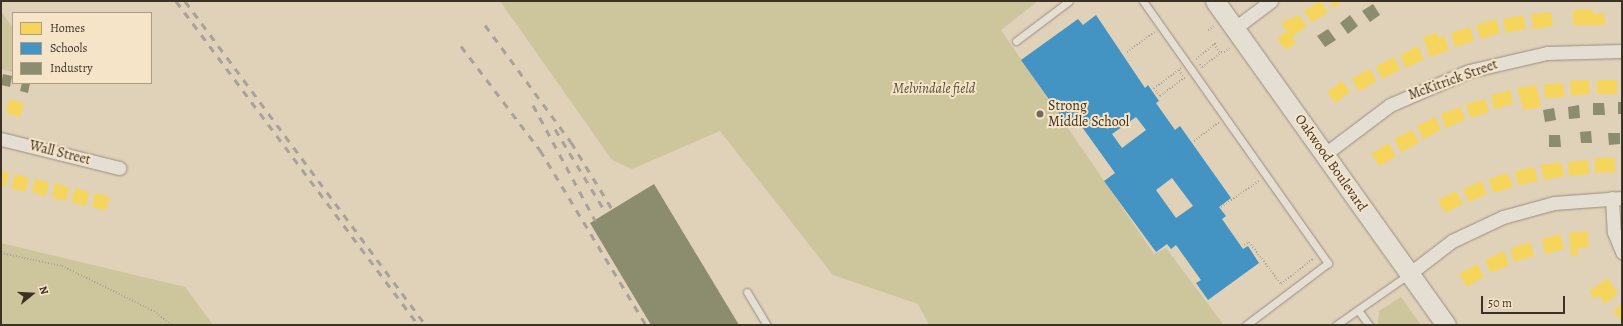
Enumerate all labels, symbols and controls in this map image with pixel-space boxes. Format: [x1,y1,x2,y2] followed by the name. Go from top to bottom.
[12,12,152,84] legend
[50,20,85,36] text: Homes
[50,40,87,56] text: Schools
[1406,56,1500,104] street label: McKitrick Street
[50,60,93,76] text: Industry
[893,81,975,97] park label: Melvindale field
[1048,98,1129,130] place label: Strong Middle School
[1035,109,1045,119] marker: Strong Middle School
[1291,111,1371,215] street label: Oakwood Boulevard
[28,137,92,169] street label: Wall Street
[12,274,52,314] north arrow
[36,284,52,296] text: N
[1483,288,1567,314] scale bar
[1488,295,1512,311] text: 50 m

